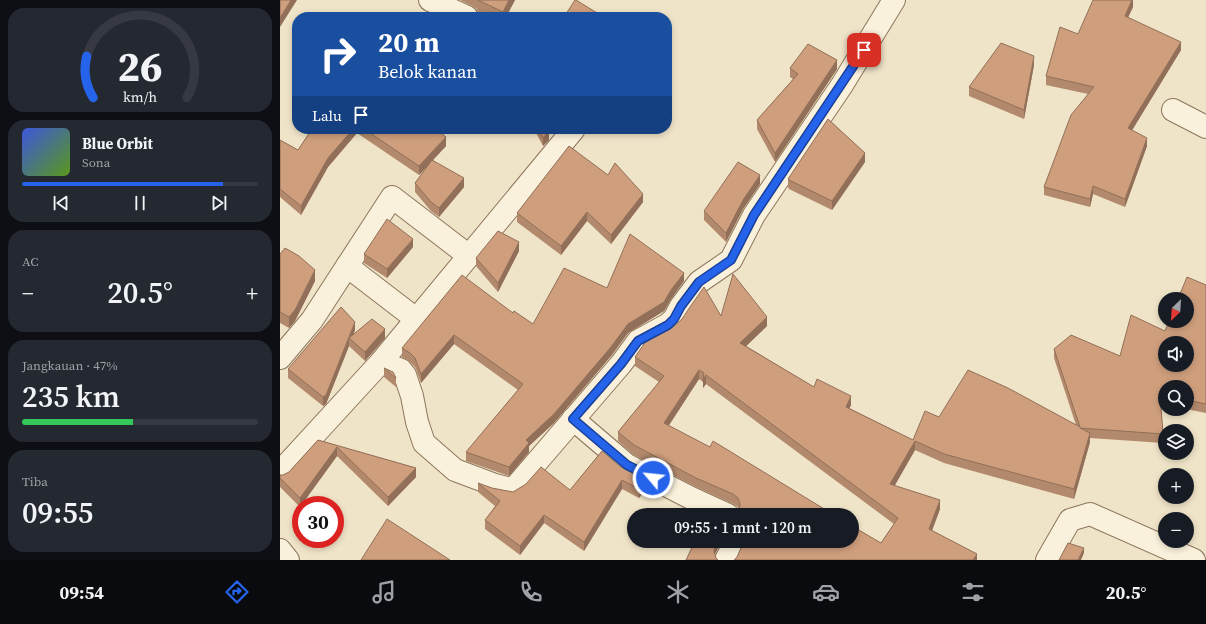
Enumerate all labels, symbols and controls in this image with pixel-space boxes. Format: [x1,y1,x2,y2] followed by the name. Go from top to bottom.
[378,23,440,61] text: 20 m
[312,28,364,80] icon: right
[847,33,881,67] pin
[117,38,163,95] text: 26
[853,39,875,61] icon: arrive
[378,59,477,84] text: Belok kanan
[123,87,157,107] text: km/h
[350,104,372,126] icon: arrive
[312,105,342,126] text: Lalu
[82,133,153,154] text: Blue Orbit
[82,154,110,171] text: Sona
[50,192,72,214] icon: previous
[129,192,151,214] icon: pause
[208,192,230,214] icon: next
[22,253,38,270] text: AC
[107,272,173,313] text: 20.5°
[22,278,34,308] text: −
[246,278,258,308] text: +
[1158,292,1194,328] north arrow
[1158,292,1194,548] map controls
[1158,336,1194,372] button: sound
[22,357,118,374] text: Jangkauan · 47%
[22,376,120,417] text: 235 km
[1158,380,1194,416] button: search
[1158,424,1194,460] button: layers
[632,457,674,499] position arrow
[1158,468,1194,504] button: +
[22,473,48,490] text: Tiba
[22,492,93,533] text: 09:55
[292,496,344,548] speed limit sign: 30
[1158,512,1194,548] button: −
[674,517,812,538] text: 09:55 · 1 mnt · 120 m
[223,578,251,606] icon: directions
[370,578,398,606] icon: music
[517,578,545,606] icon: phone
[664,578,692,606] icon: climate
[812,578,840,606] icon: car
[959,578,987,606] icon: filters
[60,580,104,605] text: 09:54
[1106,580,1146,605] text: 20.5°

